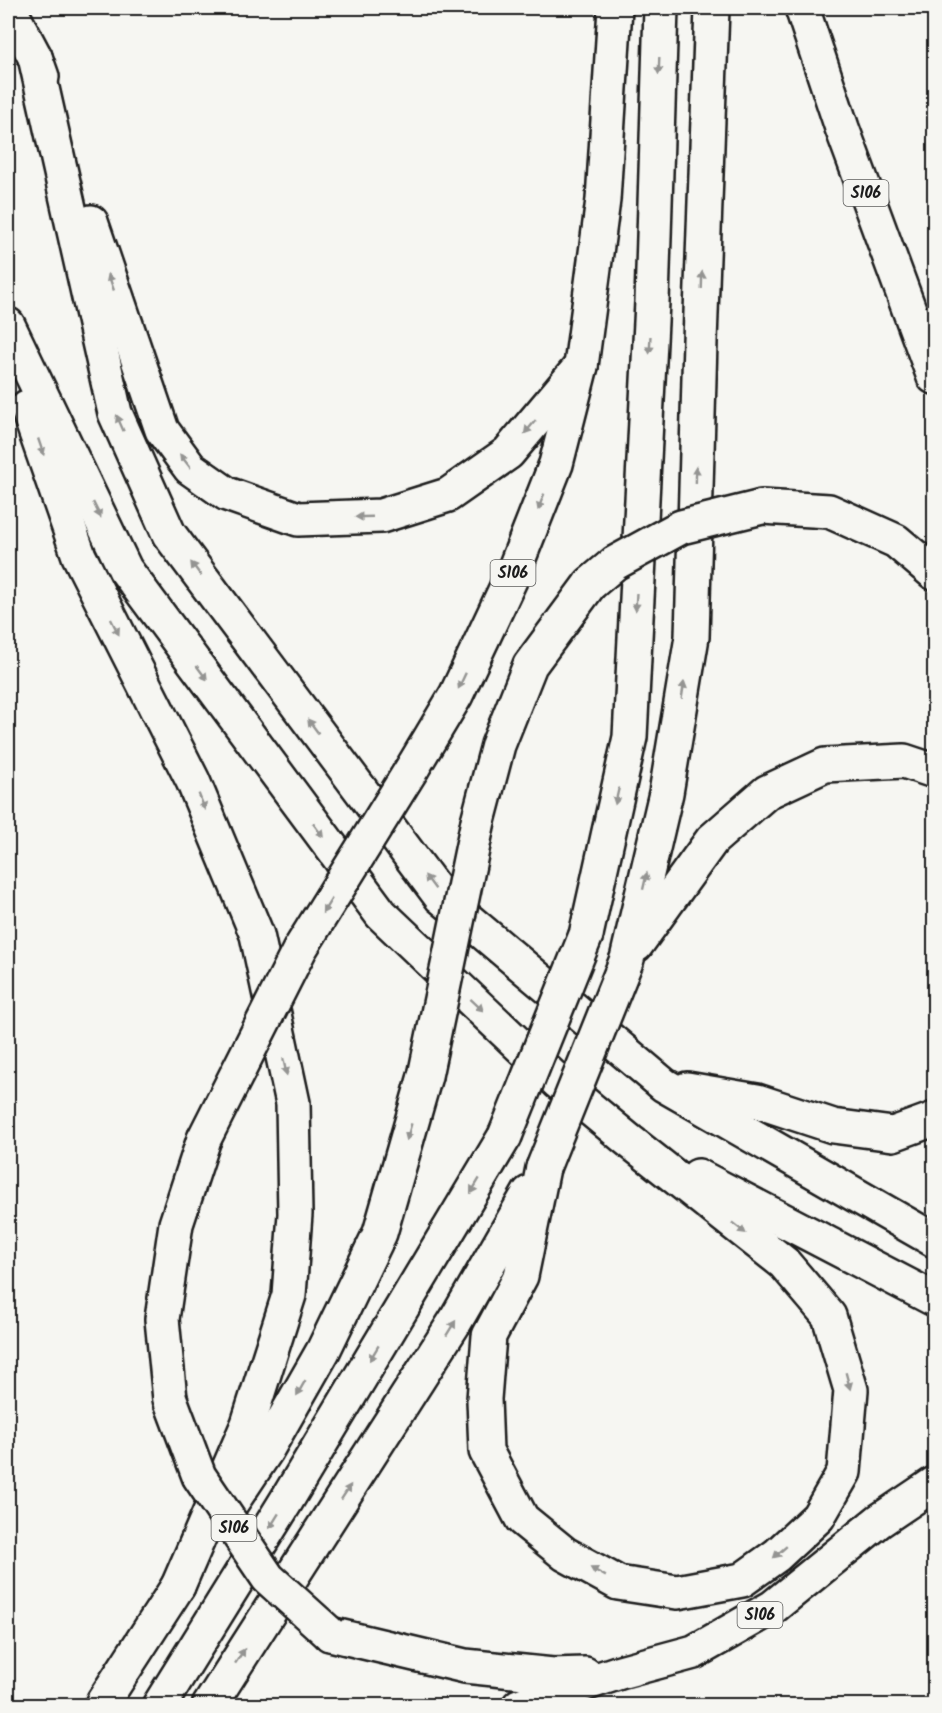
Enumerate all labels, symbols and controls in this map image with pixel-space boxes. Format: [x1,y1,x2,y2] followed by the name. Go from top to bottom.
[655,56,664,75] one-way arrow
[844,180,888,206] road number: S106
[697,270,707,289] one-way arrow
[106,273,116,291] one-way arrow
[645,335,654,354] one-way arrow
[115,414,124,431] one-way arrow
[524,419,537,434] one-way arrow
[36,438,46,456] one-way arrow
[179,453,191,468] one-way arrow
[692,465,701,484] one-way arrow
[535,493,545,511] one-way arrow
[92,502,101,519] one-way arrow
[354,512,373,521] one-way arrow
[490,560,536,586] road number: S106
[191,562,203,577] one-way arrow
[632,593,641,612] one-way arrow
[110,618,120,636] one-way arrow
[196,666,208,681] one-way arrow
[458,672,467,689] one-way arrow
[679,680,688,699] one-way arrow
[307,718,319,734] one-way arrow
[612,787,621,806] one-way arrow
[197,793,207,811] one-way arrow
[312,822,324,837] one-way arrow
[641,871,650,890] one-way arrow
[424,874,436,889] one-way arrow
[321,898,332,914] one-way arrow
[469,998,484,1012] one-way arrow
[281,1057,291,1076] one-way arrow
[404,1123,413,1141] one-way arrow
[469,1178,480,1194] one-way arrow
[731,1221,747,1234] one-way arrow
[445,1320,456,1336] one-way arrow
[369,1345,380,1361] one-way arrow
[844,1373,853,1391] one-way arrow
[296,1380,307,1396] one-way arrow
[340,1484,351,1500] one-way arrow
[268,1513,279,1529] one-way arrow
[212,1515,256,1541] road number: S106
[773,1545,788,1558] one-way arrow
[589,1567,606,1577] one-way arrow
[738,1602,783,1628] road number: S106
[235,1648,246,1664] one-way arrow

